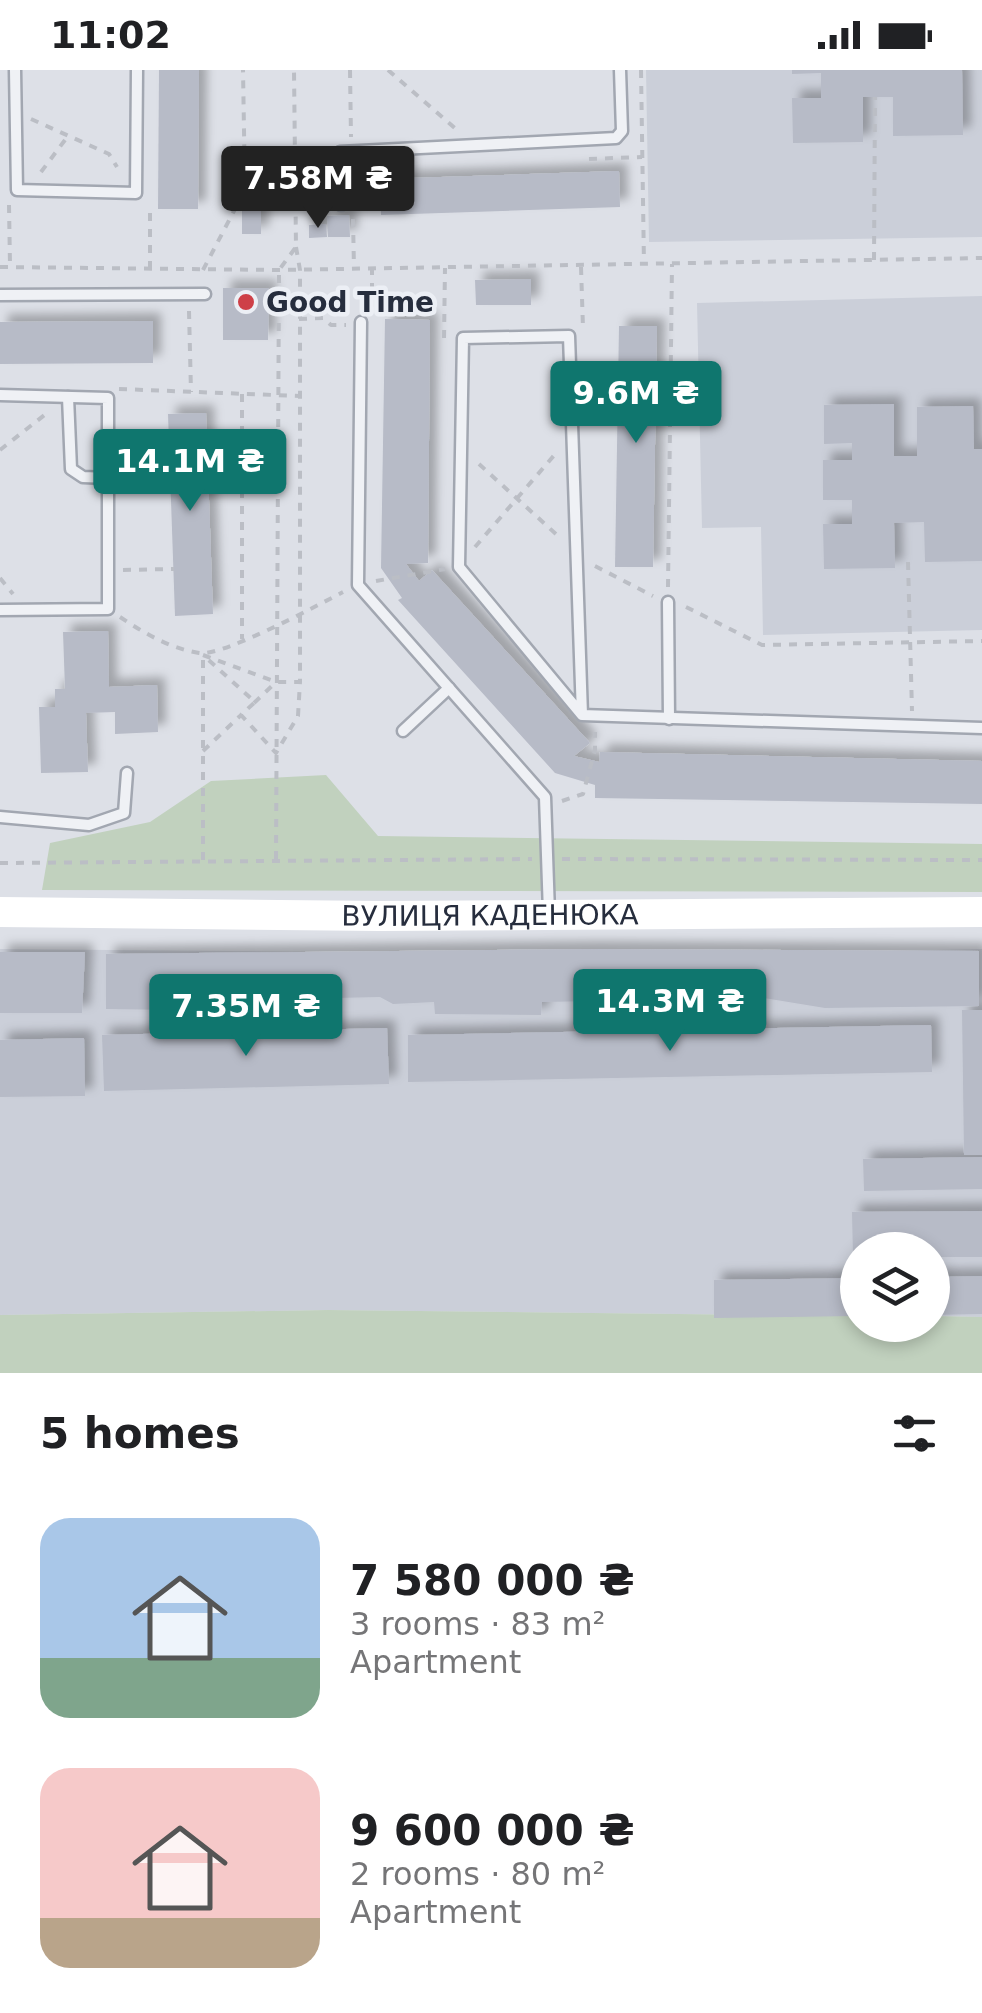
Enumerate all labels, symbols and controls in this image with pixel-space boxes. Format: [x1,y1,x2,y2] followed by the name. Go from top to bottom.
[50,13,171,57] text: 11:02
[226,146,410,231] pin: 7.58M ₴
[243,159,393,197] text: 7.58M ₴
[266,286,434,319] place label: Good Time
[235,291,257,313] marker: Good Time
[555,361,717,446] pin: 9.6M ₴
[572,374,700,412] text: 9.6M ₴
[98,429,282,514] pin: 14.1M ₴
[115,442,265,480] text: 14.1M ₴
[341,898,639,933] street label: ВУЛИЦЯ КАДЕНЮКА
[578,969,762,1054] pin: 14.3M ₴
[154,974,338,1059] pin: 7.35M ₴
[595,982,745,1020] text: 14.3M ₴
[171,987,321,1025] text: 7.35M ₴
[840,1232,950,1342] map controls
[840,1232,950,1342] button: layers
[887,1406,942,1461] icon: filters
[40,1409,240,1458] text: 5 homes
[350,1556,635,1605] text: 7 580 000 ₴
[120,1558,240,1678] icon: home
[350,1605,605,1643] text: 3 rooms · 83 m²
[350,1643,521,1681] text: Apartment
[350,1806,635,1855] text: 9 600 000 ₴
[120,1808,240,1928] icon: home
[350,1855,605,1893] text: 2 rooms · 80 m²
[350,1893,521,1931] text: Apartment

